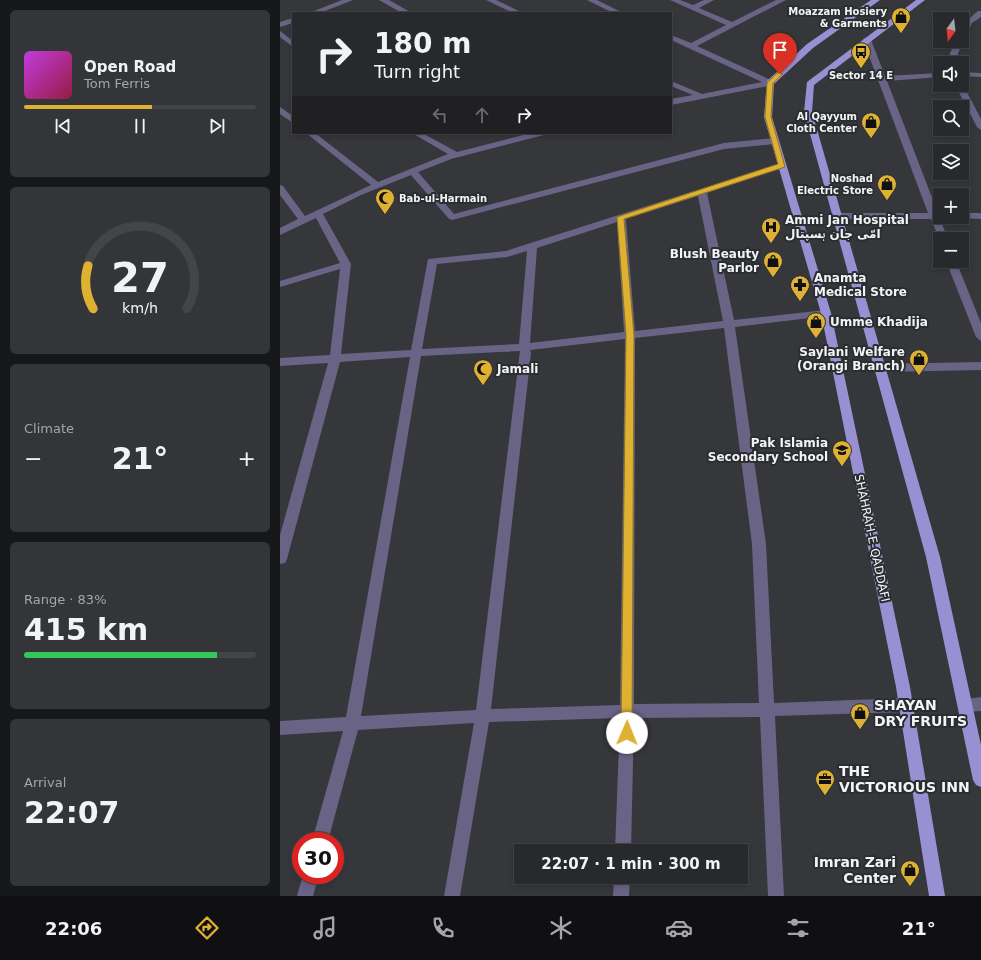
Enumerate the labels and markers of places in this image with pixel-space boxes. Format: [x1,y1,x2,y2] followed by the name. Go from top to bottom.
[788,6,887,29] place label: Moazzam Hosiery & Garments
[890,6,912,34] shop icon: Moazzam Hosiery & Garments
[763,33,797,74] pin
[850,41,872,69] bus stop icon: Sector 14 E
[829,70,893,81] place label: Sector 14 E
[786,111,857,134] place label: Al Qayyum Cloth Center
[860,111,882,139] shop icon: Al Qayyum Cloth Center
[797,173,873,196] place label: Noshad Electric Store
[876,173,898,201] shop icon: Noshad Electric Store
[374,187,396,215] mosque icon: Bab-ul-Harmain
[399,193,487,204] place label: Bab-ul-Harmain
[785,213,909,241] place label: Ammi Jan Hospital امّی جان ہسپتال
[760,216,782,244] hospital icon: Ammi Jan Hospital امّی جان ہسپتال
[670,247,759,275] place label: Blush Beauty Parlor
[762,250,784,278] shop icon: Blush Beauty Parlor
[814,271,907,299] place label: Anamta Medical Store
[789,274,811,302] pharmacy icon: Anamta Medical Store
[805,311,827,339] shop icon: Umme Khadija
[830,315,928,329] place label: Umme Khadija
[797,345,905,373] place label: Saylani Welfare (Orangi Branch)
[908,348,930,376] shop icon: Saylani Welfare (Orangi Branch)
[472,358,494,386] mosque icon: Jamali
[496,362,538,376] place label: Jamali
[708,436,828,464] place label: Pak Islamia Secondary School
[831,439,853,467] school or university icon: Pak Islamia Secondary School
[874,697,967,729] place label: SHAYAN DRY FRUITS
[849,702,871,730] shop icon: SHAYAN DRY FRUITS
[839,763,970,795] place label: THE VICTORIOUS INN
[814,768,836,796] office icon: THE VICTORIOUS INN
[814,854,896,886] place label: Imran Zari Center
[899,859,921,887] shop icon: Imran Zari Center

